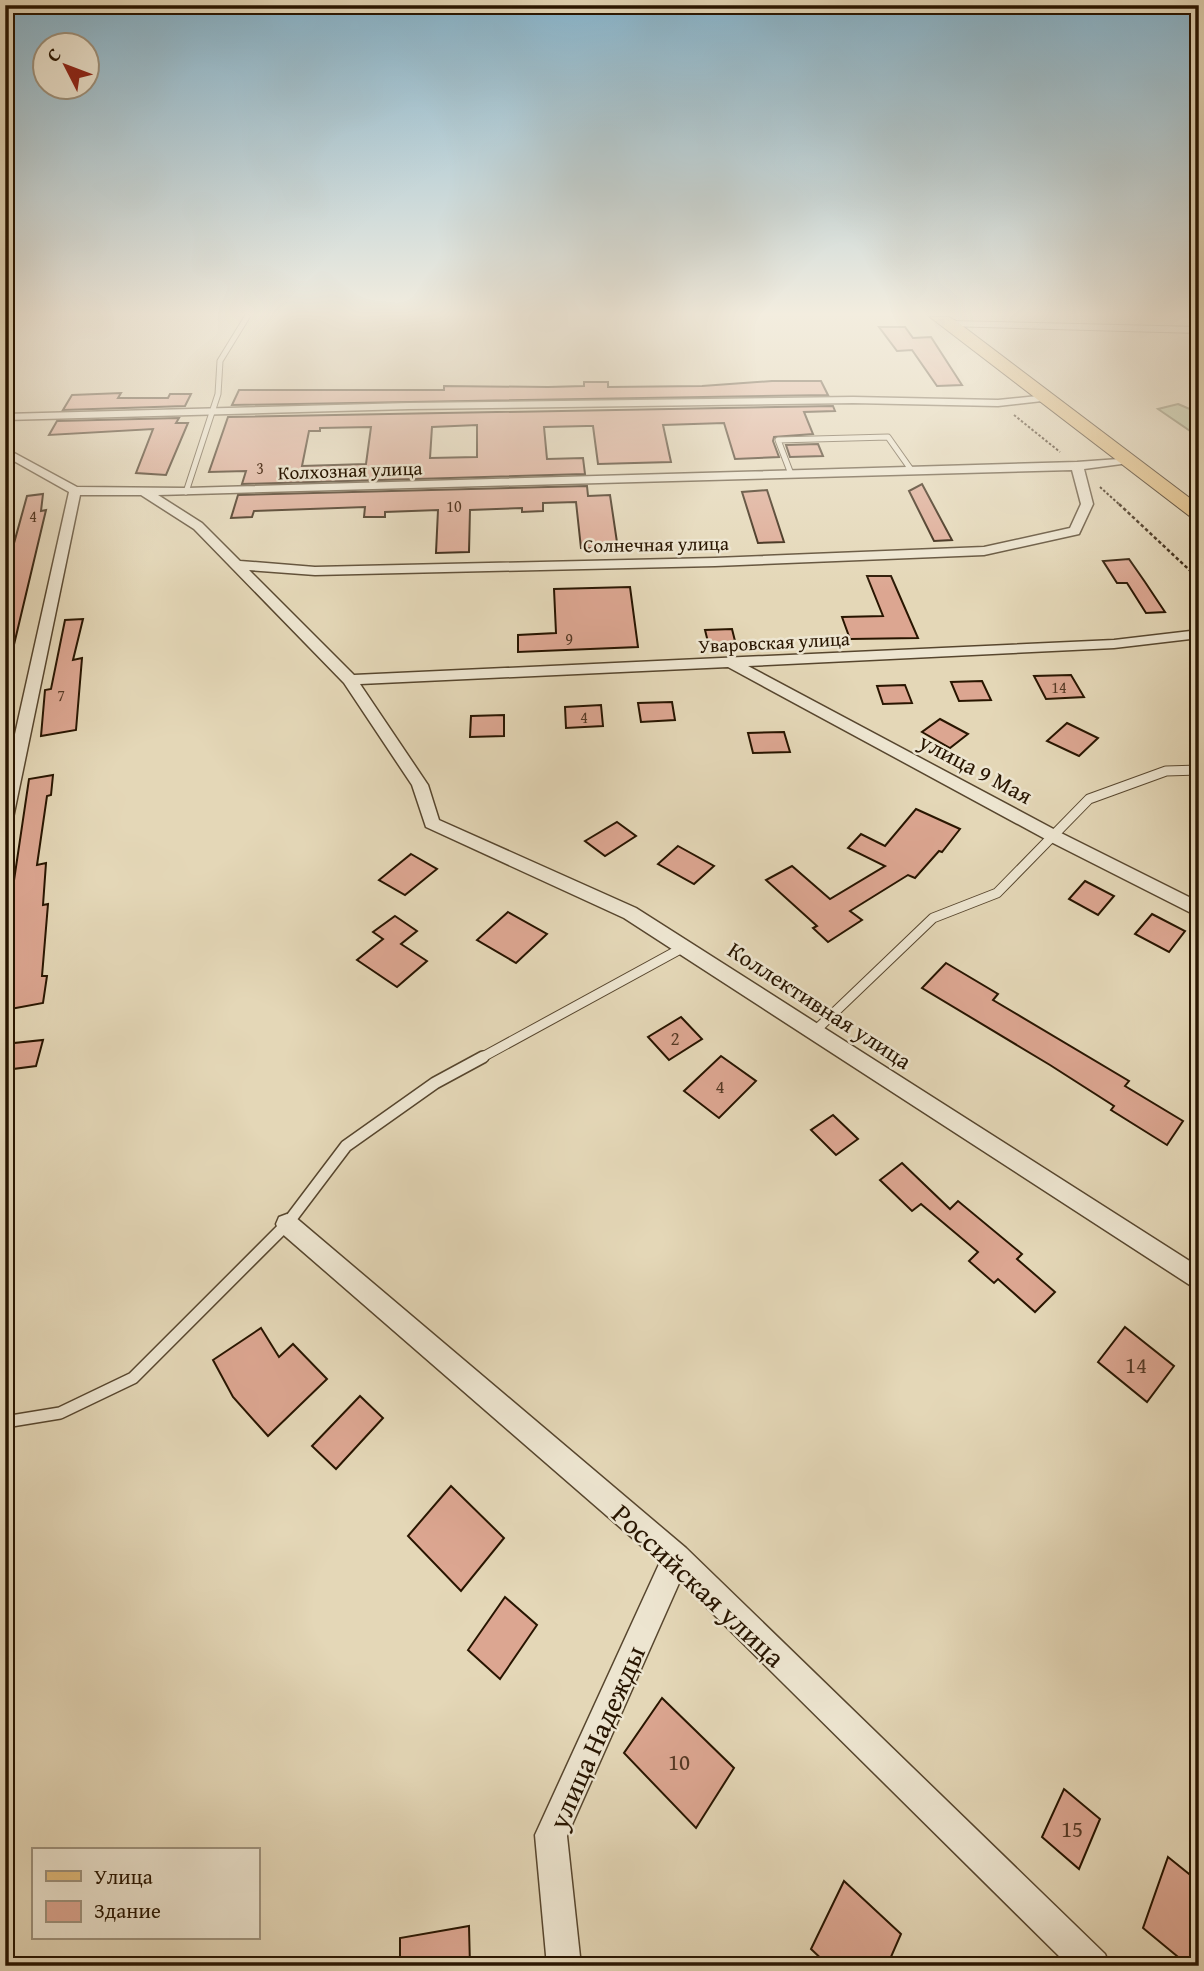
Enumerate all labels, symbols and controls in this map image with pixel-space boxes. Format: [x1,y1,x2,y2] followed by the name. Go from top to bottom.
[32,32,102,102] north arrow
[39,41,68,68] text: С
[277,453,423,487] street label: Колхозная улица
[256,456,264,480] house number: 3
[446,494,462,518] house number: 10
[29,504,37,528] house number: 4
[583,529,729,559] street label: Солнечная улица
[698,624,850,660] street label: Уваровская улица
[565,627,573,651] house number: 9
[1051,675,1067,699] house number: 14
[57,683,65,707] house number: 7
[580,705,588,729] house number: 4
[913,724,1039,812] street label: улица 9 Мая
[722,933,918,1077] street label: Коллективная улица
[670,1024,680,1052] house number: 2
[715,1072,725,1100] house number: 4
[1125,1348,1147,1381] house number: 14
[603,1494,795,1677] street label: Российская улица
[537,1639,655,1836] street label: улица Надежды
[668,1745,690,1778] house number: 10
[1061,1812,1083,1845] house number: 15
[32,1848,259,1940] legend
[94,1861,153,1892] text: Улица
[94,1895,161,1926] text: Здание

